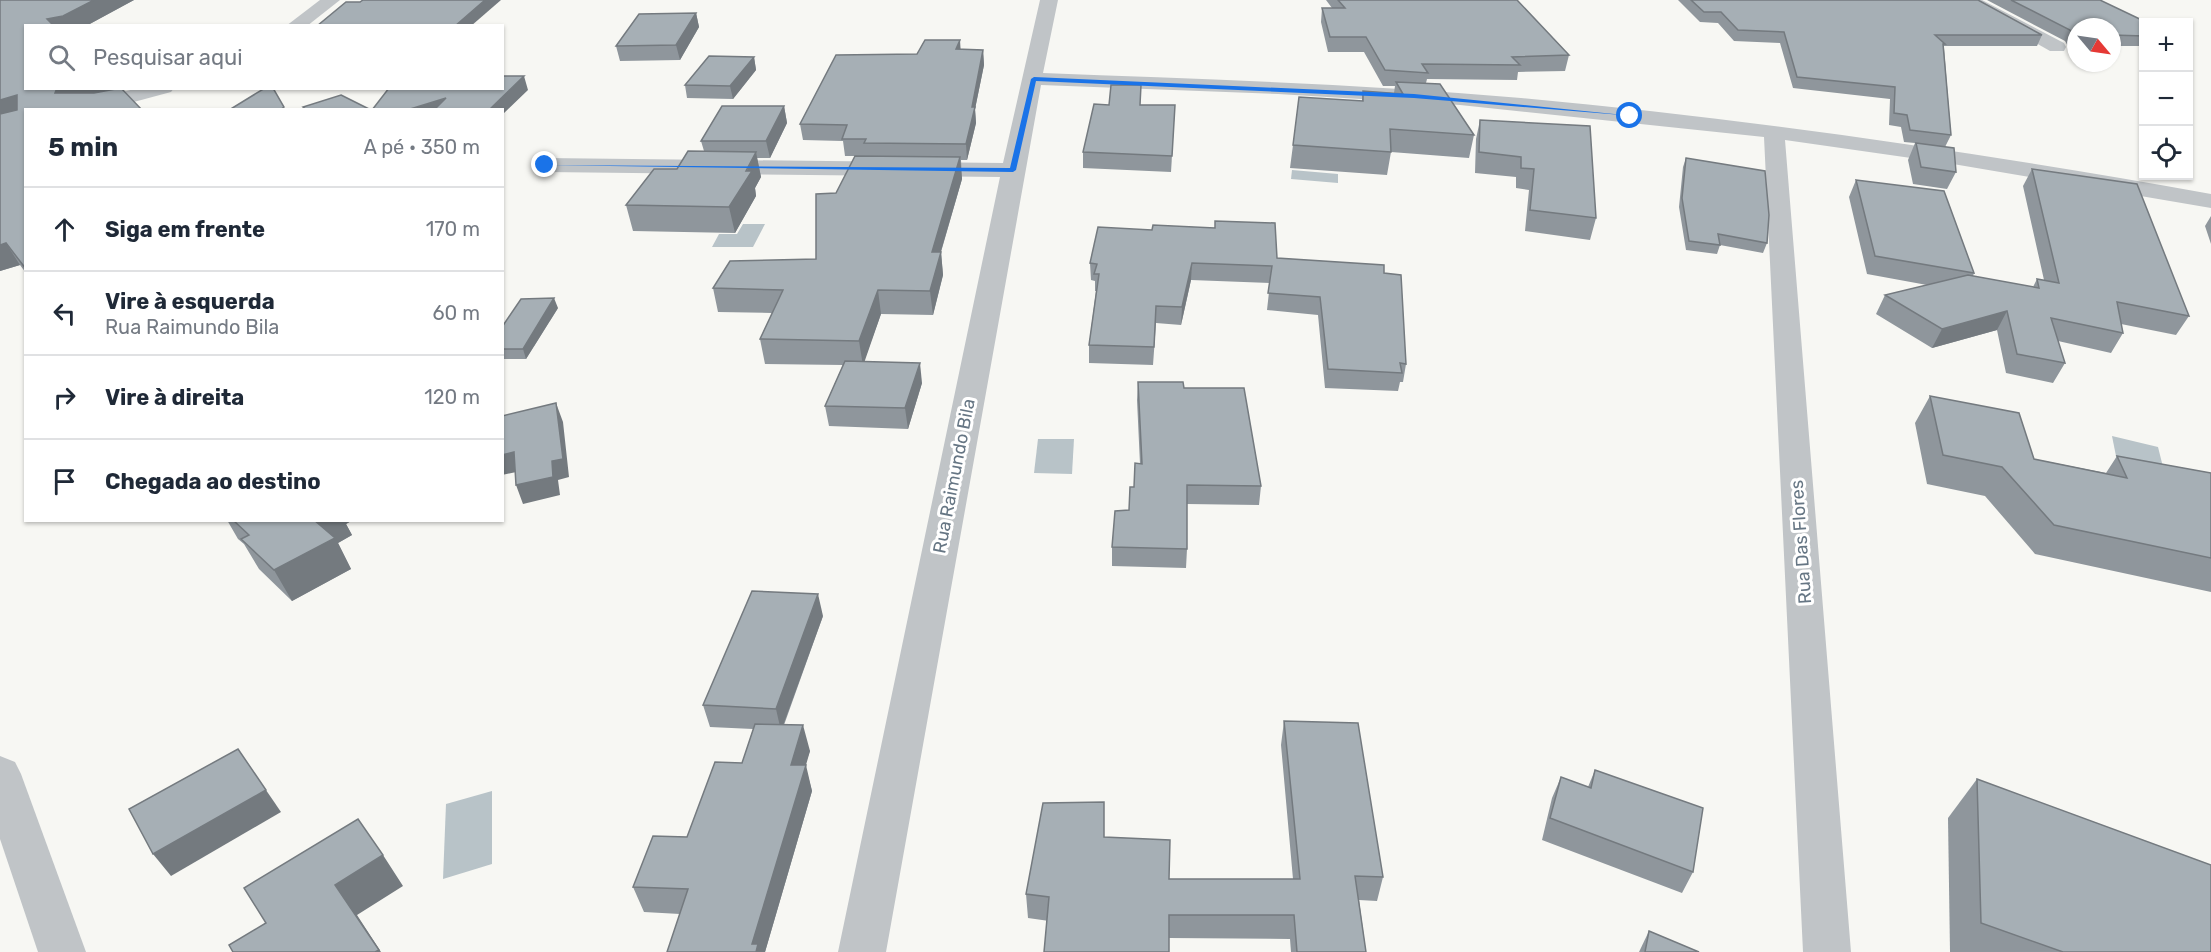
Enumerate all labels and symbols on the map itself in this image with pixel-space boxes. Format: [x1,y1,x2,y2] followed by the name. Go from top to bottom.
[2067,18,2121,72] north arrow
[1616,102,1642,128] route start
[531,151,557,177] route end
[928,397,980,555] street label: Rua Raimundo Bila
[1786,479,1816,605] street label: Rua Das Flores

